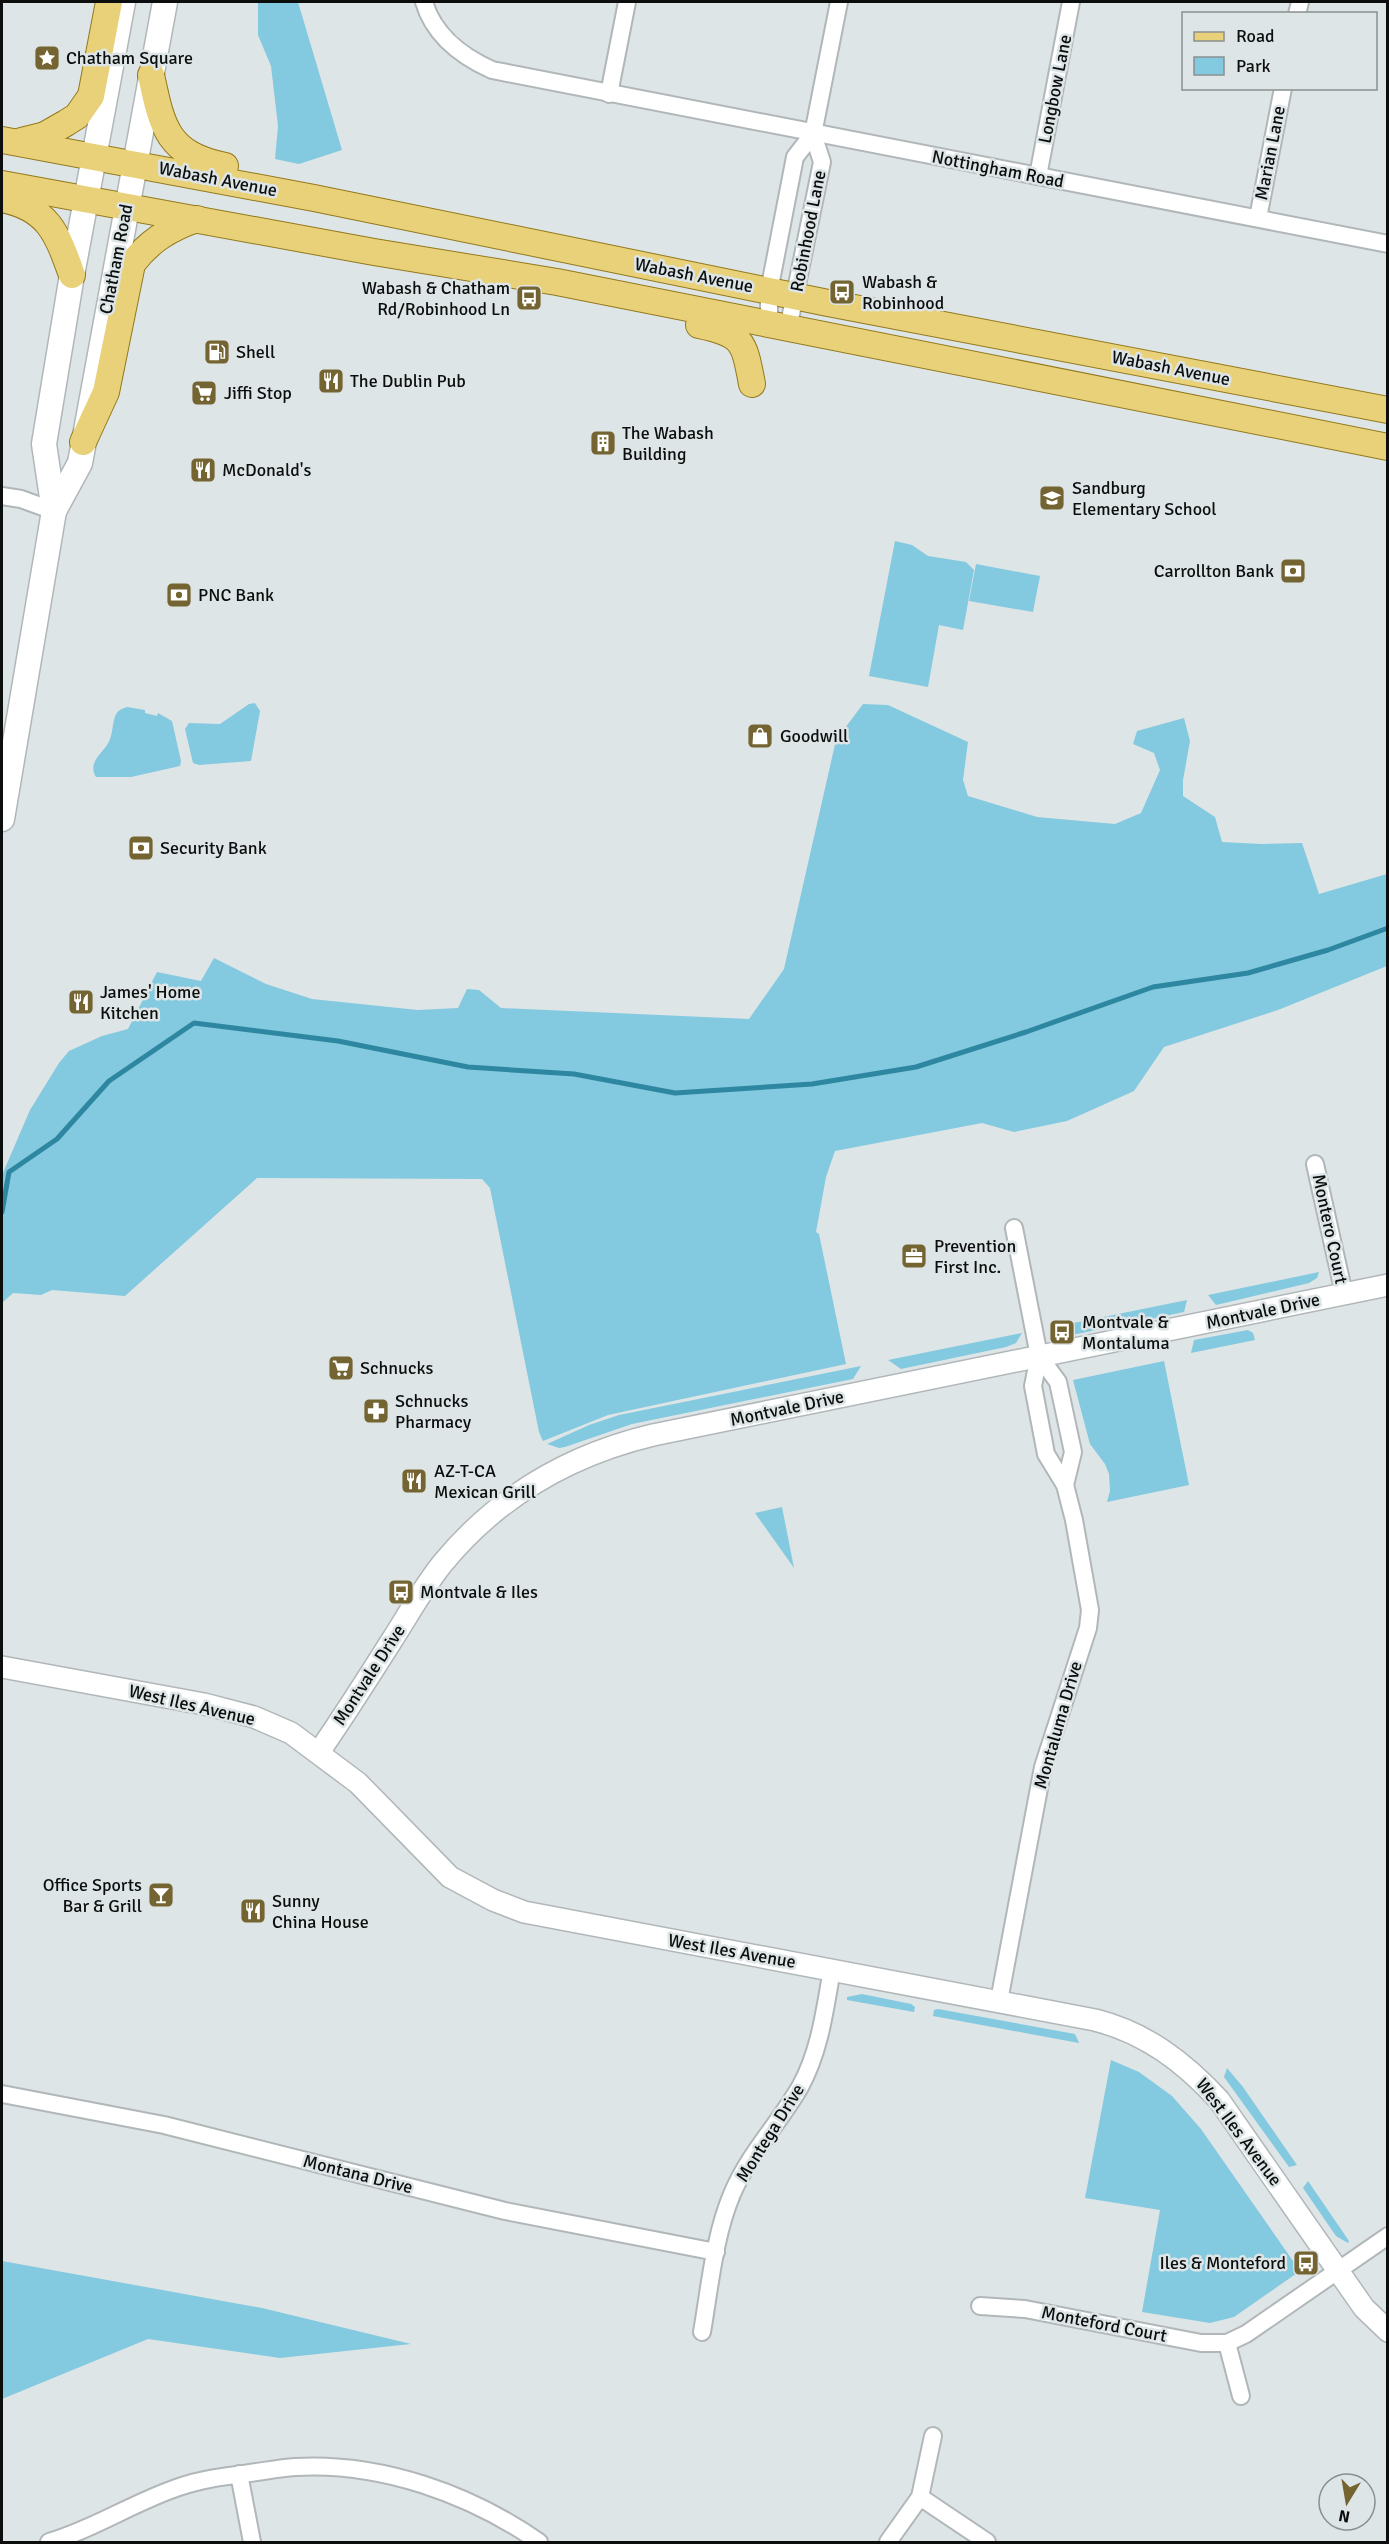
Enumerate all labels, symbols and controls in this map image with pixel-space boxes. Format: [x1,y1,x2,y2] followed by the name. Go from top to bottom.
[1182,12,1377,90] legend
[1236,25,1275,47] text: Road
[1034,33,1076,145] street label: Longbow Lane
[32,43,62,73] place icon: Chatham Square
[66,47,193,69] place label: Chatham Square
[1236,55,1271,77] text: Park
[1250,104,1290,202] street label: Marian Lane
[930,145,1066,193] street label: Nottingham Road
[157,157,279,201] street label: Wabash Avenue
[785,168,831,294] street label: Robinhood Lane
[95,202,137,316] street label: Chatham Road
[633,253,755,297] street label: Wabash Avenue
[862,271,944,314] place label: Wabash & Robinhood
[362,277,510,320] place label: Wabash & Chatham Rd/Robinhood Ln
[827,277,857,307] bus stop icon: Wabash & Robinhood
[514,283,544,313] bus stop icon: Wabash & Chatham Rd/Robinhood Ln
[202,337,232,367] fuel station icon: Shell
[236,341,275,363] place label: Shell
[1110,346,1232,390] street label: Wabash Avenue
[316,366,346,396] restaurant icon: The Dublin Pub
[350,370,466,392] place label: The Dublin Pub
[189,378,219,408] supermarket icon: Jiffi Stop
[224,382,292,404] place label: Jiffi Stop
[622,422,714,465] place label: The Wabash Building
[588,428,618,458] building icon: The Wabash Building
[188,455,218,485] restaurant icon: McDonald's
[222,459,311,481] place label: McDonald's
[1072,477,1217,520] place label: Sandburg Elementary School
[1037,483,1067,513] school or university icon: Sandburg Elementary School
[1278,556,1308,586] bank icon: Carrollton Bank
[1154,560,1274,582] place label: Carrollton Bank
[164,580,194,610] bank icon: PNC Bank
[198,584,274,606] place label: PNC Bank
[745,721,775,751] shop icon: Goodwill
[780,725,848,747] place label: Goodwill
[126,833,156,863] bank icon: Security Bank
[160,837,267,859] place label: Security Bank
[100,981,200,1024] place label: James' Home Kitchen
[66,987,96,1017] restaurant icon: James' Home Kitchen
[1308,1172,1352,1286] street label: Montero Court
[934,1235,1016,1278] place label: Prevention First Inc.
[899,1241,929,1271] office icon: Prevention First Inc.
[1204,1288,1322,1334] street label: Montvale Drive
[1082,1311,1170,1354] place label: Montvale & Montaluma
[1047,1317,1077,1347] bus stop icon: Montvale & Montaluma
[326,1353,356,1383] supermarket icon: Schnucks
[360,1357,433,1379] place label: Schnucks
[728,1385,846,1431] street label: Montvale Drive
[395,1390,472,1433] place label: Schnucks Pharmacy
[361,1396,391,1426] pharmacy icon: Schnucks Pharmacy
[434,1460,536,1503] place label: AZ-T-CA Mexican Grill
[399,1466,429,1496] restaurant icon: AZ-T-CA Mexican Grill
[386,1577,416,1607] bus stop icon: Montvale & Iles
[420,1581,538,1603] place label: Montvale & Iles
[328,1620,410,1730] street label: Montvale Drive
[1029,1659,1087,1791] street label: Montaluma Drive
[127,1680,257,1730] street label: West Iles Avenue
[43,1874,142,1917] place label: Office Sports Bar & Grill
[146,1880,176,1910] bar icon: Office Sports Bar & Grill
[272,1890,369,1933] place label: Sunny China House
[238,1896,268,1926] restaurant icon: Sunny China House
[666,1929,798,1973] street label: West Iles Avenue
[1191,2074,1287,2190] street label: West Iles Avenue
[731,2080,809,2186] street label: Montega Drive
[301,2150,415,2198] street label: Montana Drive
[1291,2248,1321,2278] bus stop icon: Iles & Monteford
[1160,2252,1286,2274] place label: Iles & Monteford
[1039,2301,1169,2347] street label: Monteford Court
[1317,2472,1377,2532] north arrow
[1337,2505,1352,2527] text: N

